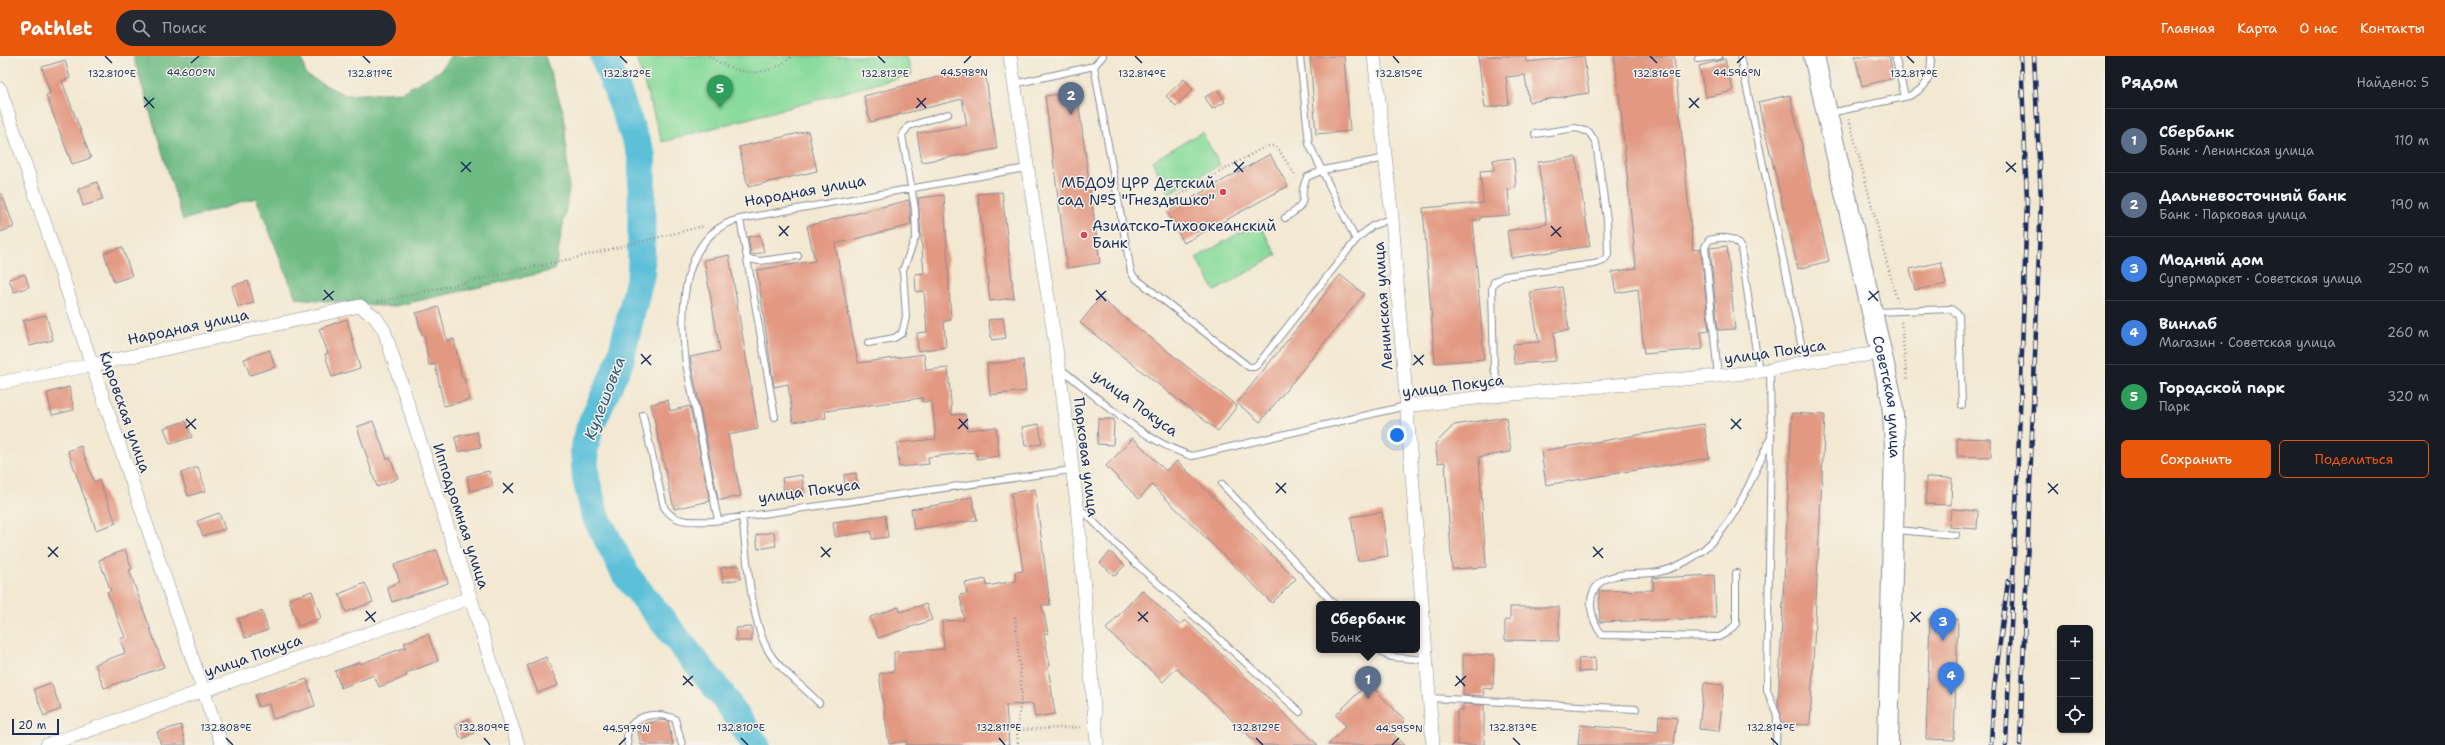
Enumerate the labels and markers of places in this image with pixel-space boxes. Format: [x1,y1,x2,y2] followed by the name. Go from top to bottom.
[707,75,733,108] pin: 5
[1058,82,1084,115] pin: 2
[1057,173,1215,210] place label: МБДОУ ЦРР Детский сад №5 "Гнездышко"
[1218,187,1228,197] marker: МБДОУ ЦРР Детский сад №5 "Гнездышко"
[1092,216,1276,253] place label: Азиатско-Тихоокеанский Банк
[1079,230,1089,240] marker: Азиатско-Тихоокеанский Банк
[1930,608,1956,641] pin: 3
[1938,662,1964,695] pin: 4
[1355,666,1381,699] pin: 1

